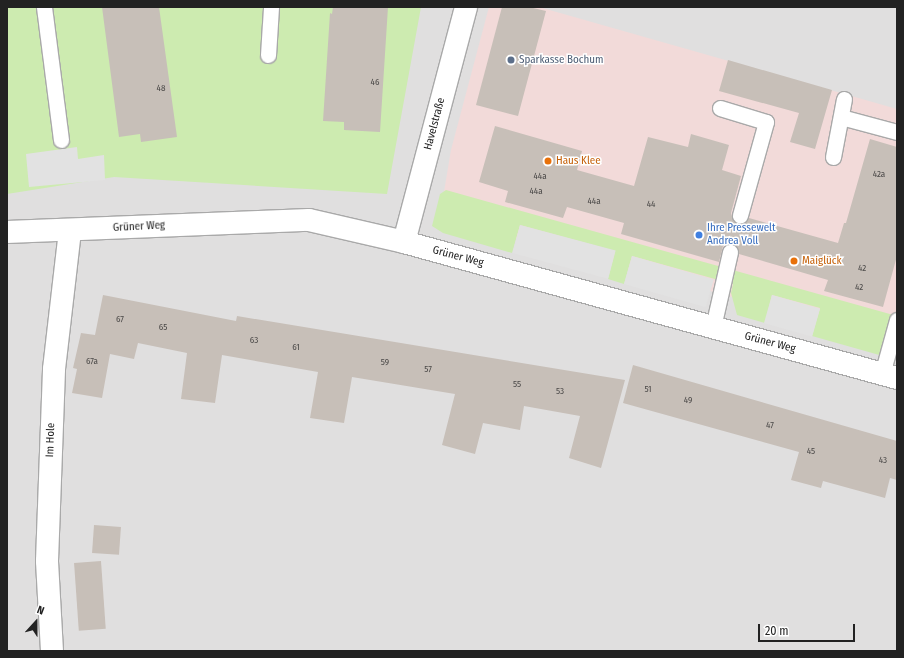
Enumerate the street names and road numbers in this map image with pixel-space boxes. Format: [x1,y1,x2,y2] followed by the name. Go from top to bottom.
[422,96,448,152] street label: Havelstraße
[113,219,165,235] street label: Grüner Weg
[431,244,485,270] street label: Grüner Weg
[743,330,797,356] street label: Grüner Weg
[44,422,58,458] street label: Im Hole

